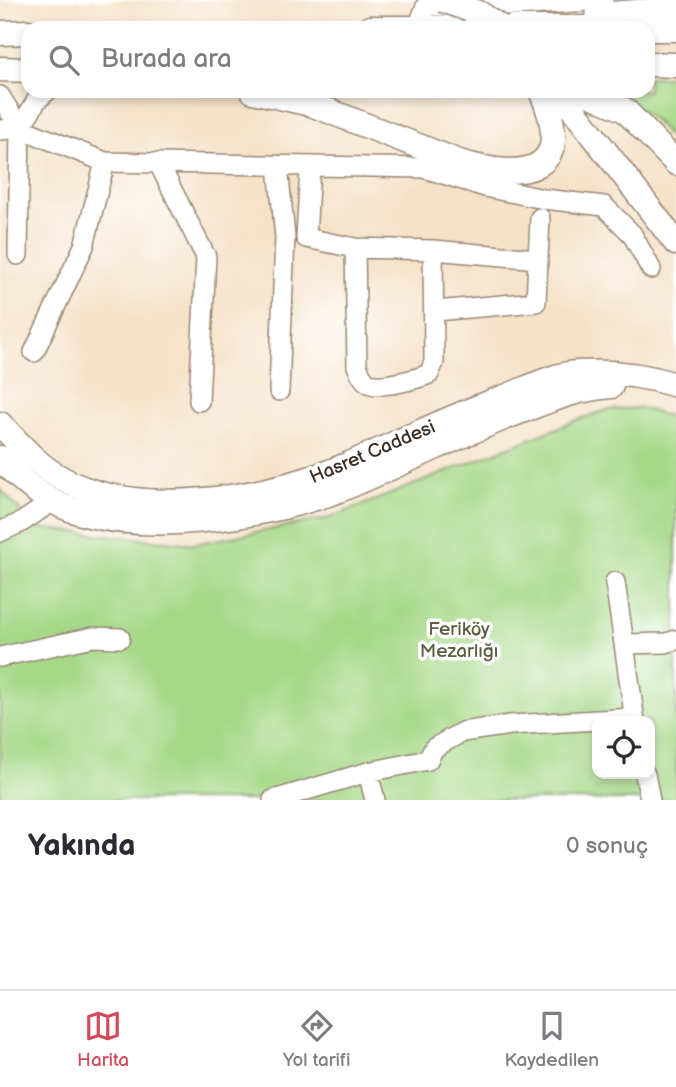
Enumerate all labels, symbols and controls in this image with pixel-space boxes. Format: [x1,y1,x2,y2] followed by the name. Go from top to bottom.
[21,21,655,98] search box
[45,41,83,79] icon: search
[101,44,232,75] text: Burada ara
[306,416,439,489] street label: Hasret Caddesi
[420,618,498,663] park label: Feriköy Mezarlığı
[592,716,655,779] map controls
[592,716,655,779] button: locate
[28,828,135,864] text: Yakında
[566,832,648,860] text: 0 sonuç
[77,1007,129,1072] tab: Harita
[283,1007,350,1072] tab: Yol tarifi
[504,1007,599,1072] tab: Kaydedilen

